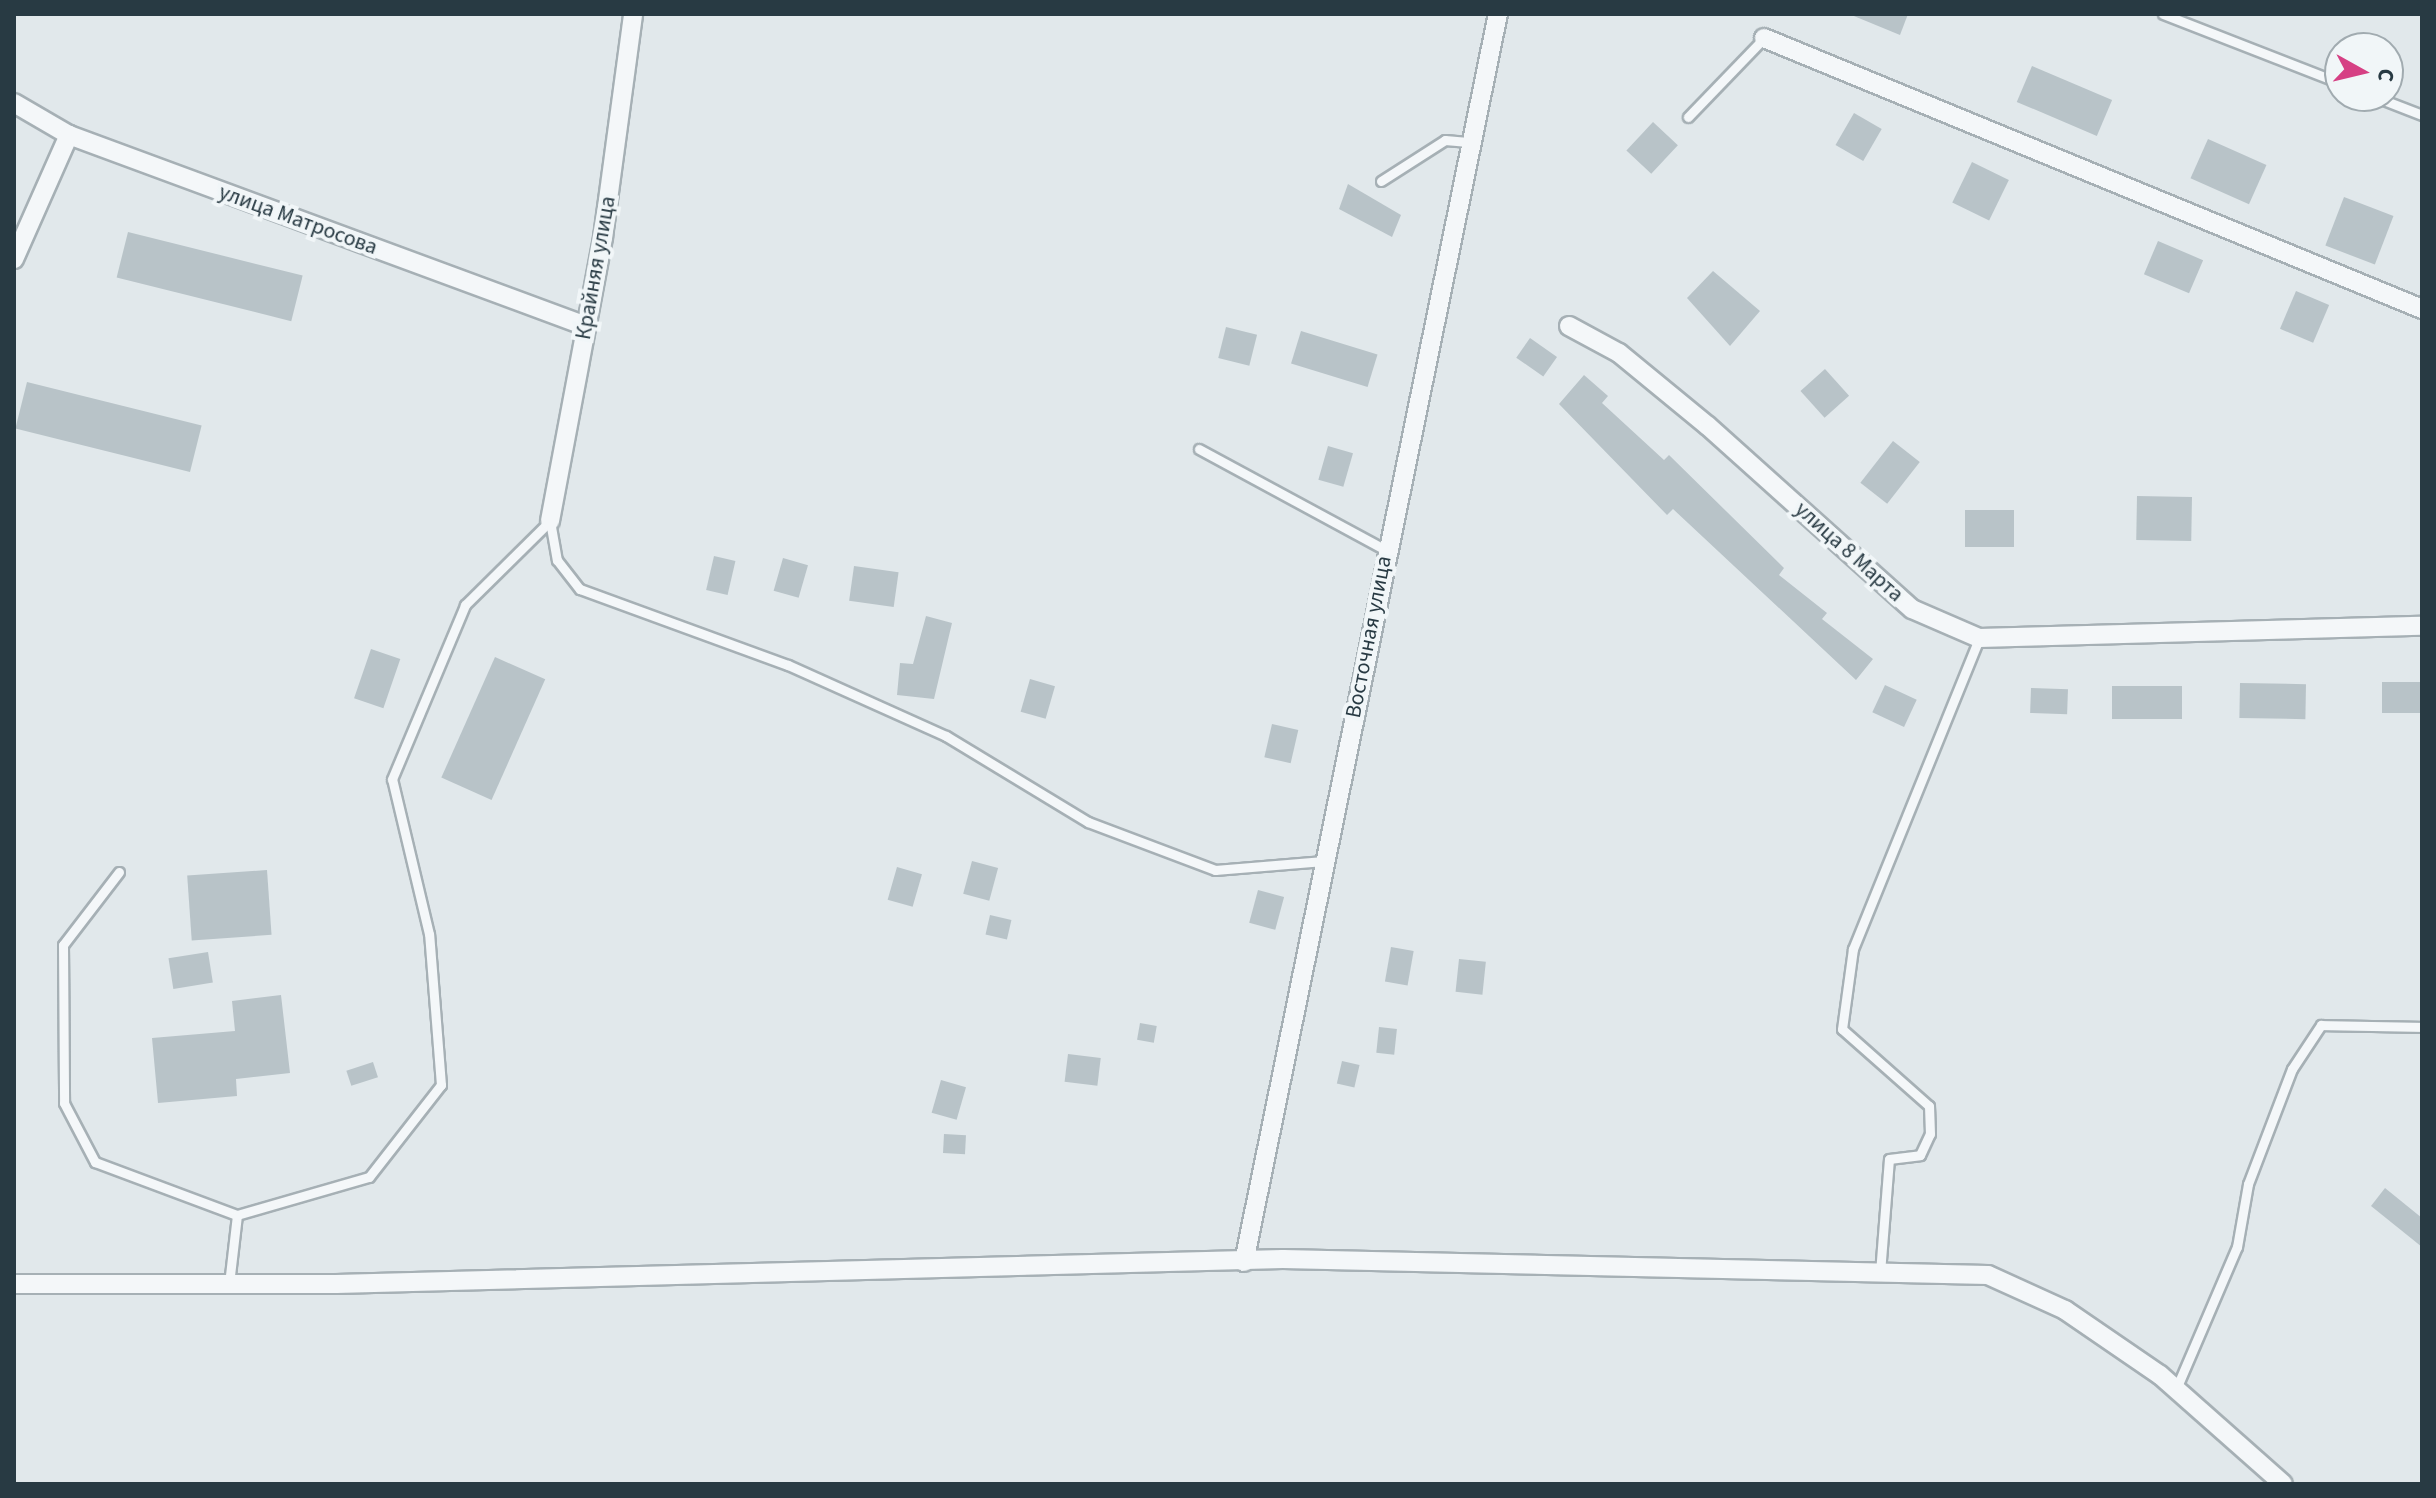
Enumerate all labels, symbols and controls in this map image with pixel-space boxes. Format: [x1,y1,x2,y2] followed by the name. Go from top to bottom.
[2324,32,2404,112] north arrow
[2369,66,2403,84] text: С
[215,179,381,261] street label: улица Матросова
[570,194,622,342] street label: Крайняя улица
[1789,496,1909,608] street label: улица 8 Марта
[1340,554,1398,720] street label: Восточная улица

